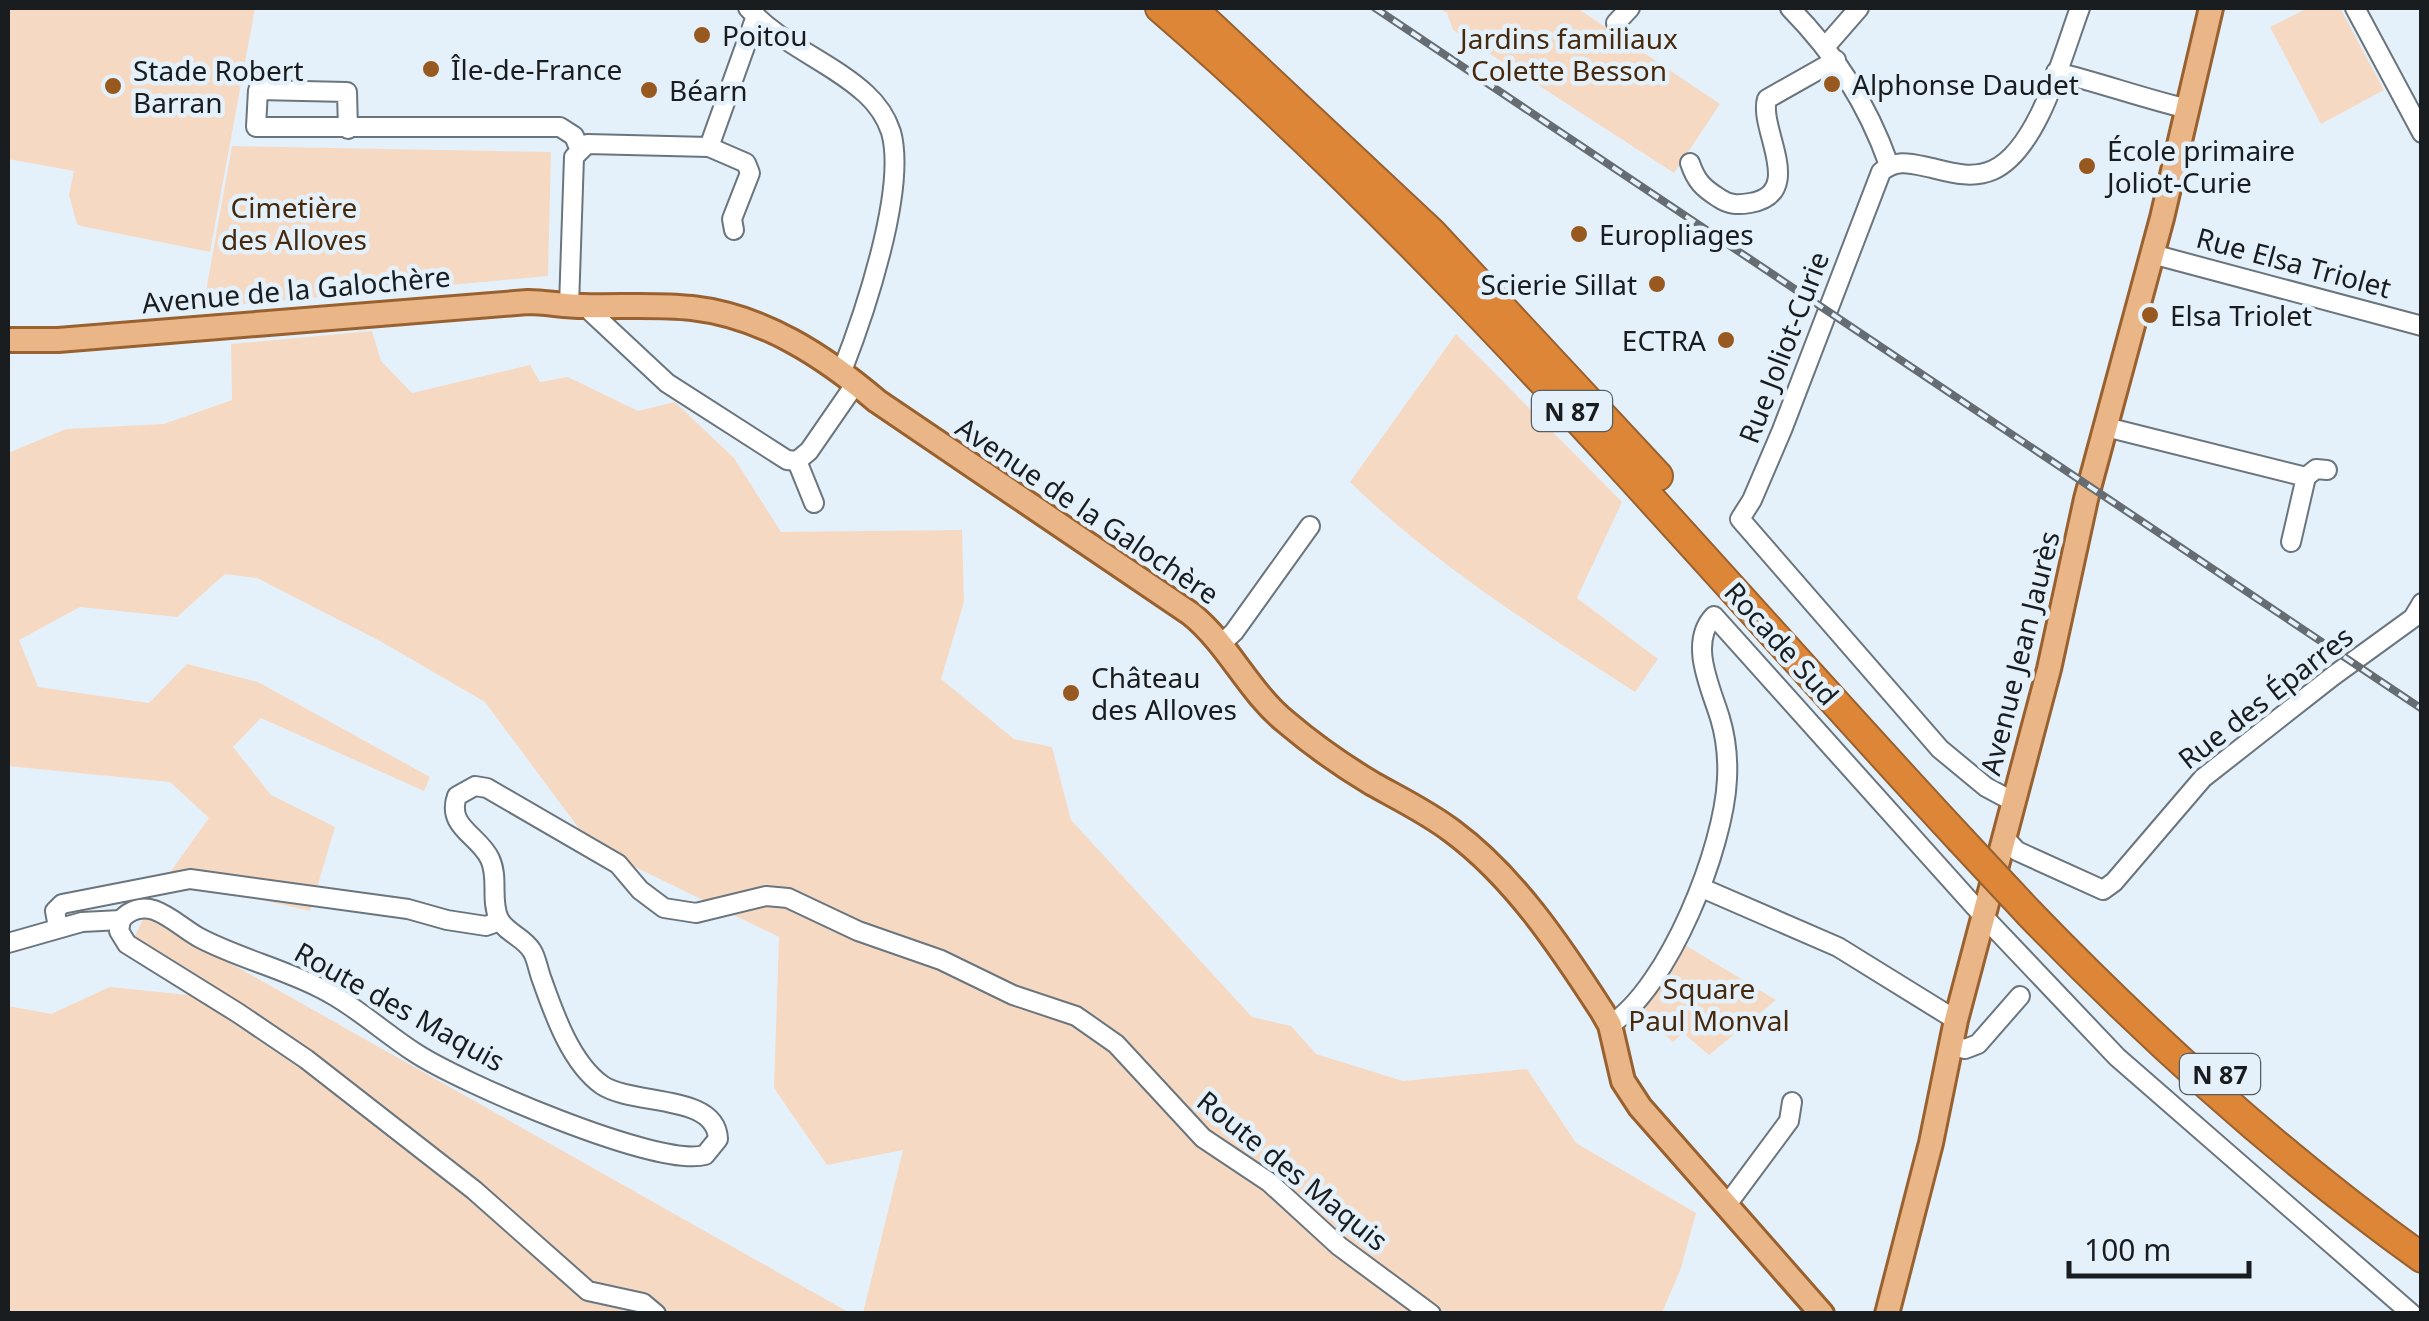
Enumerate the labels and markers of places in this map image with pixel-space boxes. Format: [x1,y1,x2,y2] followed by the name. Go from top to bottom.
[722,16,807,54] place label: Poitou
[691,24,713,46] marker: Poitou
[451,50,622,88] place label: Île-de-France
[133,51,304,121] place label: Stade Robert Barran
[420,58,442,80] marker: Île-de-France
[1852,65,2079,103] place label: Alphonse Daudet
[669,71,748,109] place label: Béarn
[1821,73,1843,95] marker: Alphonse Daudet
[102,75,124,97] marker: Stade Robert Barran
[638,79,660,101] marker: Béarn
[2104,131,2295,201] place label: École primaire Joliot-Curie
[2076,155,2098,177] marker: École primaire Joliot-Curie
[1599,215,1754,253] place label: Europliages
[1568,223,1590,245] marker: Europliages
[1480,265,1637,303] place label: Scierie Sillat
[1646,273,1668,295] marker: Scierie Sillat
[2170,296,2312,334] place label: Elsa Triolet
[2139,304,2161,326] marker: Elsa Triolet
[1622,321,1706,359] place label: ECTRA
[1715,329,1737,351] marker: ECTRA
[1091,658,1237,728] place label: Château des Alloves
[1060,682,1082,704] marker: Château des Alloves

